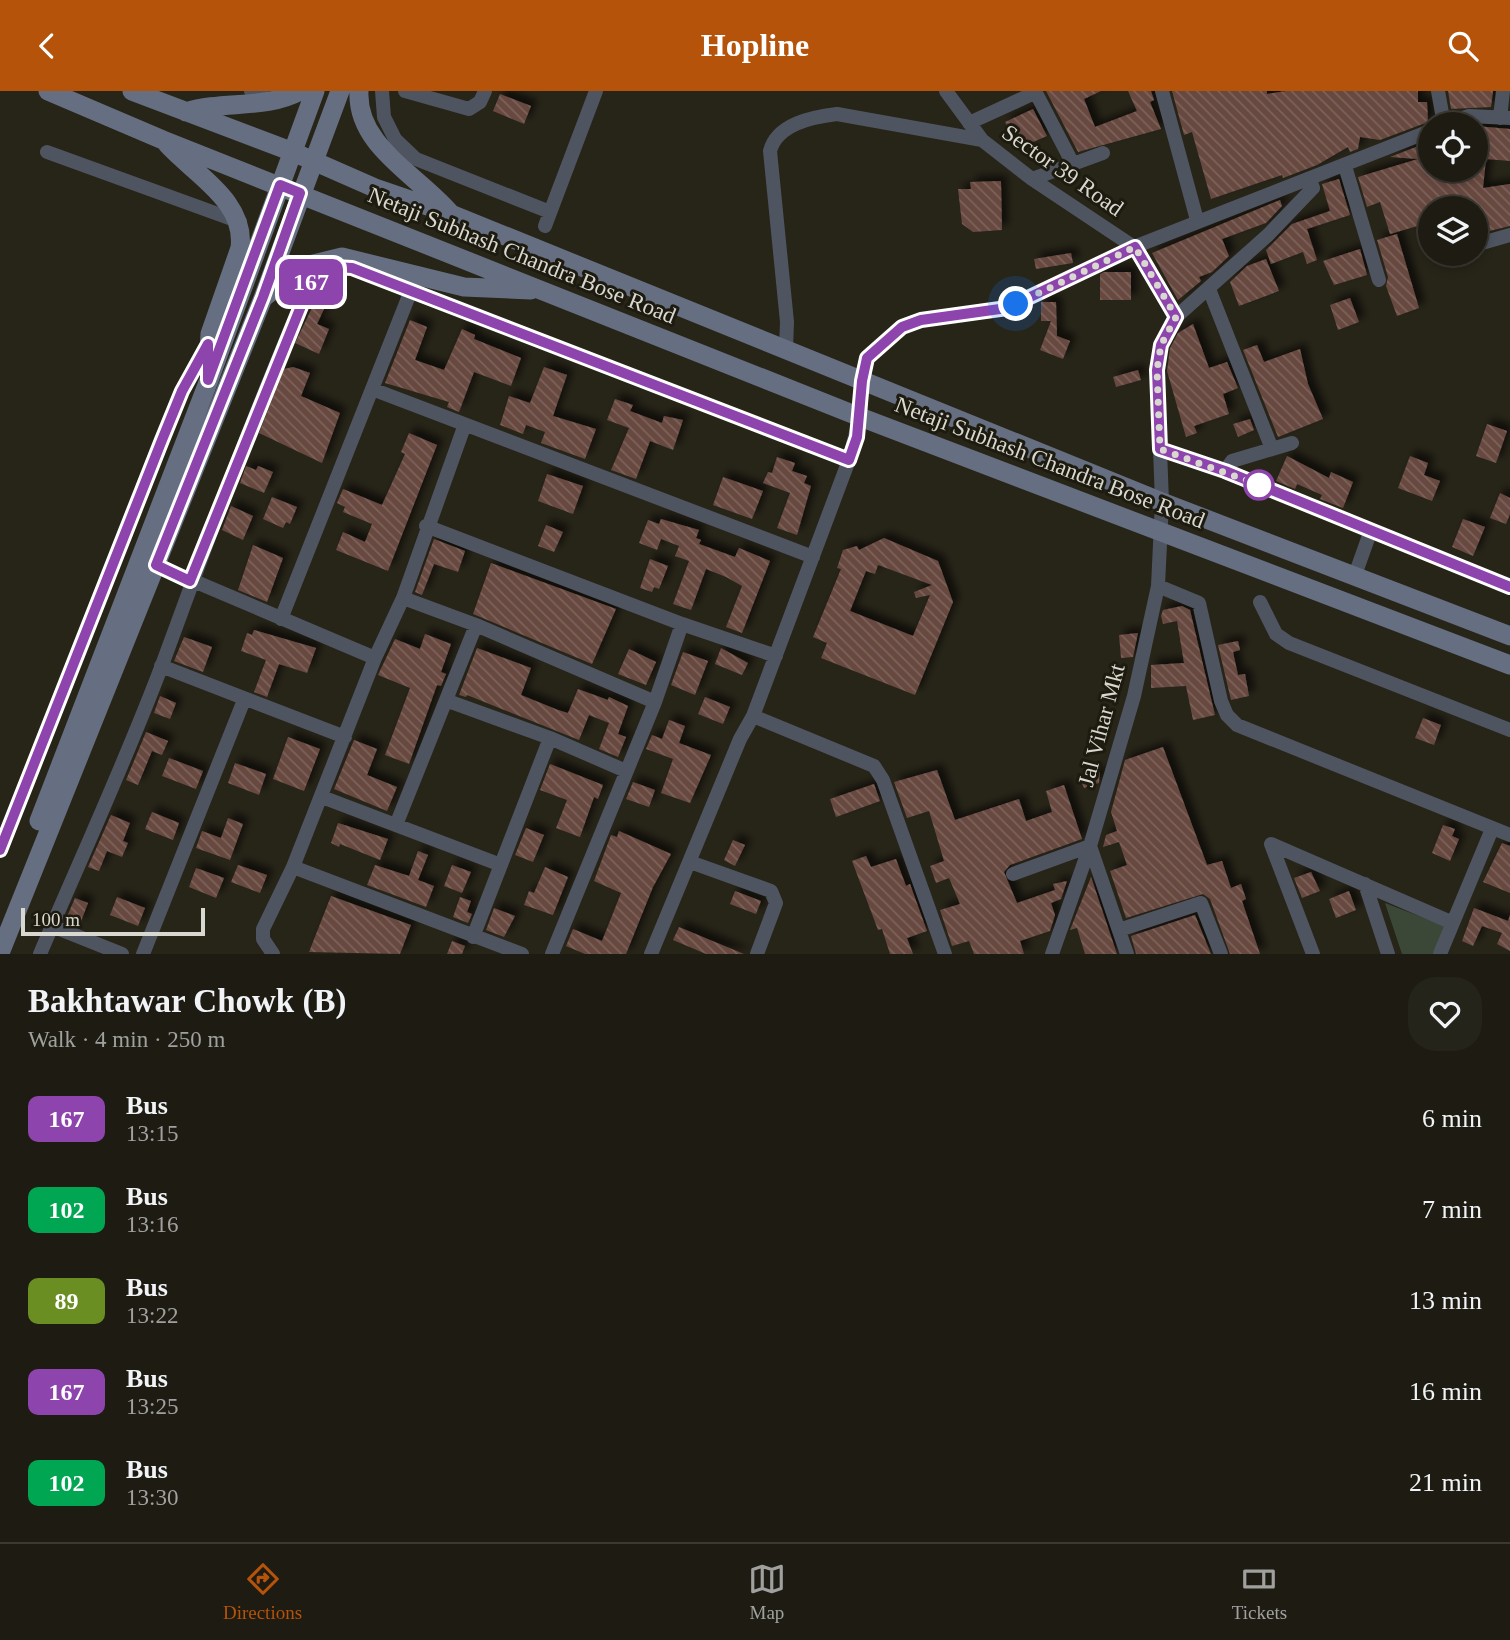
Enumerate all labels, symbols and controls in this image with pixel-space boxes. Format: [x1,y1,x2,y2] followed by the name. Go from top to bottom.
[28,27,66,65] icon: back
[701,27,809,63] text: Hopline
[1444,27,1482,65] icon: search
[1418,112,1488,266] map controls
[1418,112,1488,182] button: locate
[997,120,1128,222] street label: Sector 39 Road
[364,182,680,329] street label: Netaji Subhash Chandra Bose Road
[1418,196,1488,266] button: layers
[271,259,351,305] line badge: 167
[293,269,329,295] text: 167
[998,286,1033,321] your location
[891,392,1209,533] street label: Netaji Subhash Chandra Bose Road
[1244,470,1274,500] unlabelled marker
[1073,660,1130,789] street label: Jal Vihar Mkt
[21,905,205,937] scale bar
[32,909,80,930] text: 100 m
[1408,977,1482,1051] button: heart
[28,983,346,1019] text: Bakhtawar Chowk (B)
[28,1027,225,1052] text: Walk · 4 min · 250 m
[126,1091,168,1120] text: Bus
[1422,1104,1482,1133] text: 6 min
[49,1106,85,1132] text: 167
[126,1121,178,1146] text: 13:15
[126,1182,168,1211] text: Bus
[1422,1195,1482,1224] text: 7 min
[49,1197,85,1223] text: 102
[126,1212,178,1237] text: 13:16
[126,1273,168,1302] text: Bus
[1409,1286,1482,1315] text: 13 min
[55,1288,79,1314] text: 89
[126,1303,178,1328] text: 13:22
[126,1364,168,1393] text: Bus
[1409,1377,1482,1406] text: 16 min
[49,1379,85,1405] text: 167
[126,1394,178,1419] text: 13:25
[126,1455,168,1484] text: Bus
[1409,1468,1482,1497] text: 21 min
[49,1470,85,1496] text: 102
[126,1485,178,1510] text: 13:30
[223,1560,302,1624] tab: Directions
[748,1560,786,1624] tab: Map
[1232,1560,1287,1624] tab: Tickets

